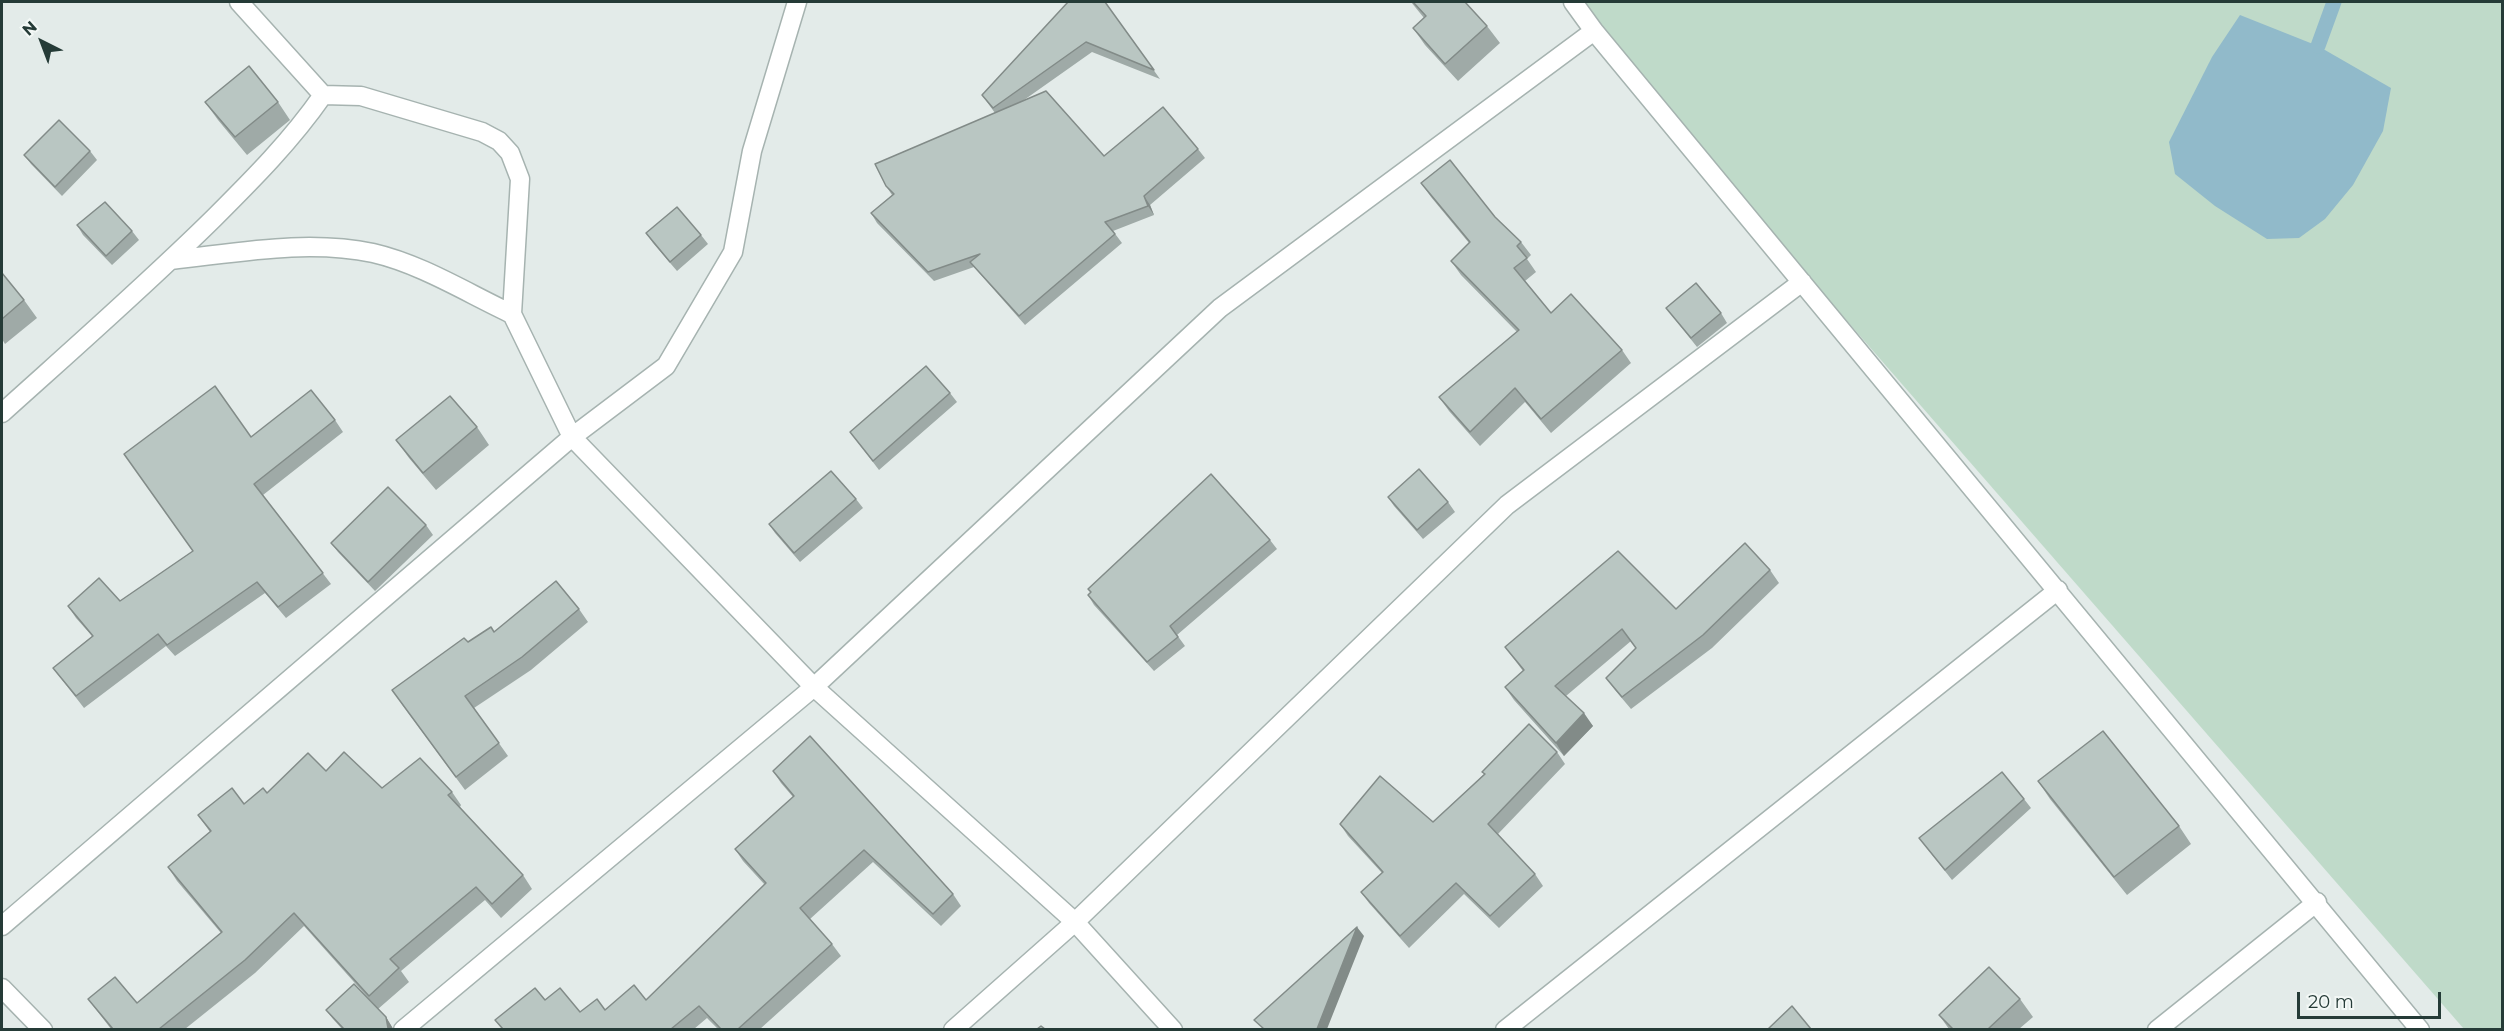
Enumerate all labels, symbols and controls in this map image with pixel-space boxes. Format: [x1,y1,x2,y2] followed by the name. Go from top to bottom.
[12,12,72,72] north arrow
[18,17,41,40] text: N
[2300,980,2444,1018] scale bar
[2308,991,2354,1013] text: 20 m

